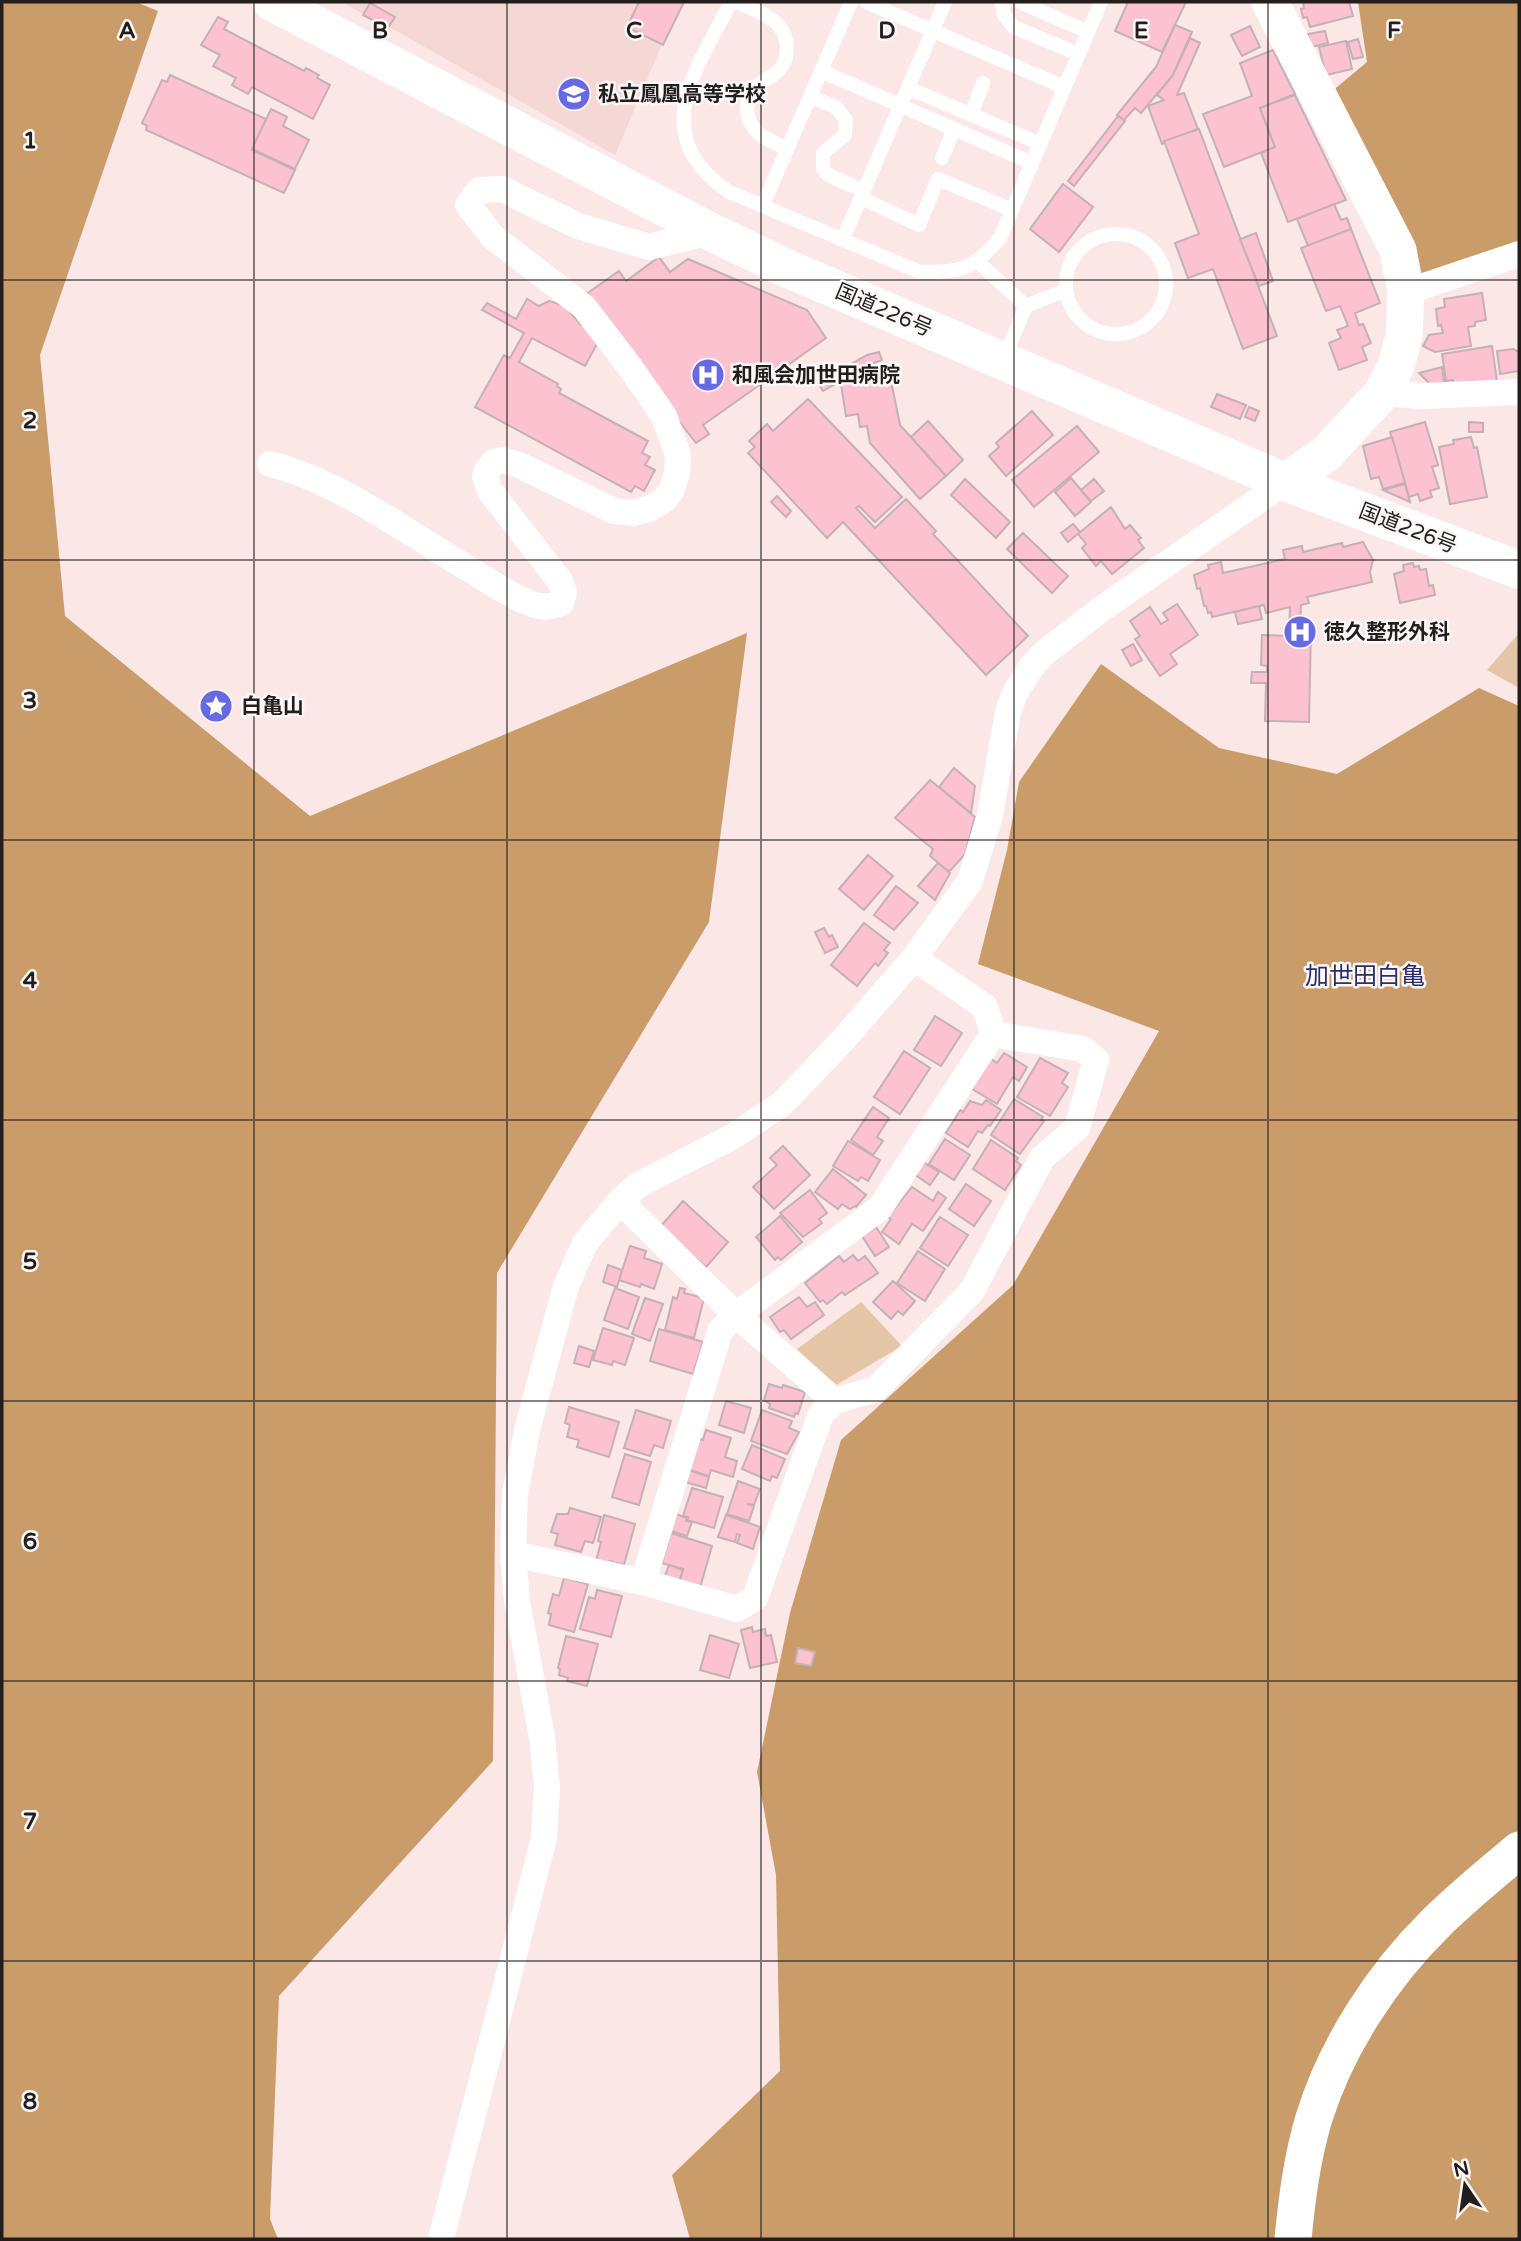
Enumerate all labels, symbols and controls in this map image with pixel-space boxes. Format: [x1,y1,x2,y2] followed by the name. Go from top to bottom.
[118,17,136,45] text: A
[372,17,388,45] text: B
[626,17,642,45] text: C
[878,17,896,45] text: D
[1134,17,1148,45] text: E
[1387,17,1401,45] text: F
[555,75,593,113] school or university icon: 私立鳳凰高等学校
[598,82,766,107] place label: 私立鳳凰高等学校
[23,127,37,155] text: 1
[832,279,936,342] street label: 国道226号
[689,356,727,394] hospital icon: 和風会加世田病院
[732,363,900,388] place label: 和風会加世田病院
[23,407,37,435] text: 2
[1355,498,1460,559] street label: 国道226号
[1281,613,1319,651] hospital icon: 徳久整形外科
[1324,620,1450,645] place label: 徳久整形外科
[23,687,37,715] text: 3
[197,687,235,725] place icon: 白亀山
[241,694,304,719] place label: 白亀山
[1305,962,1425,991] district label: 加世田白亀
[23,967,38,995] text: 4
[23,1248,37,1276] text: 5
[23,1528,37,1556] text: 6
[23,1808,37,1836] text: 7
[23,2088,37,2116] text: 8
[1430,2150,1500,2220] north arrow
[1451,2157,1471,2182] text: N

